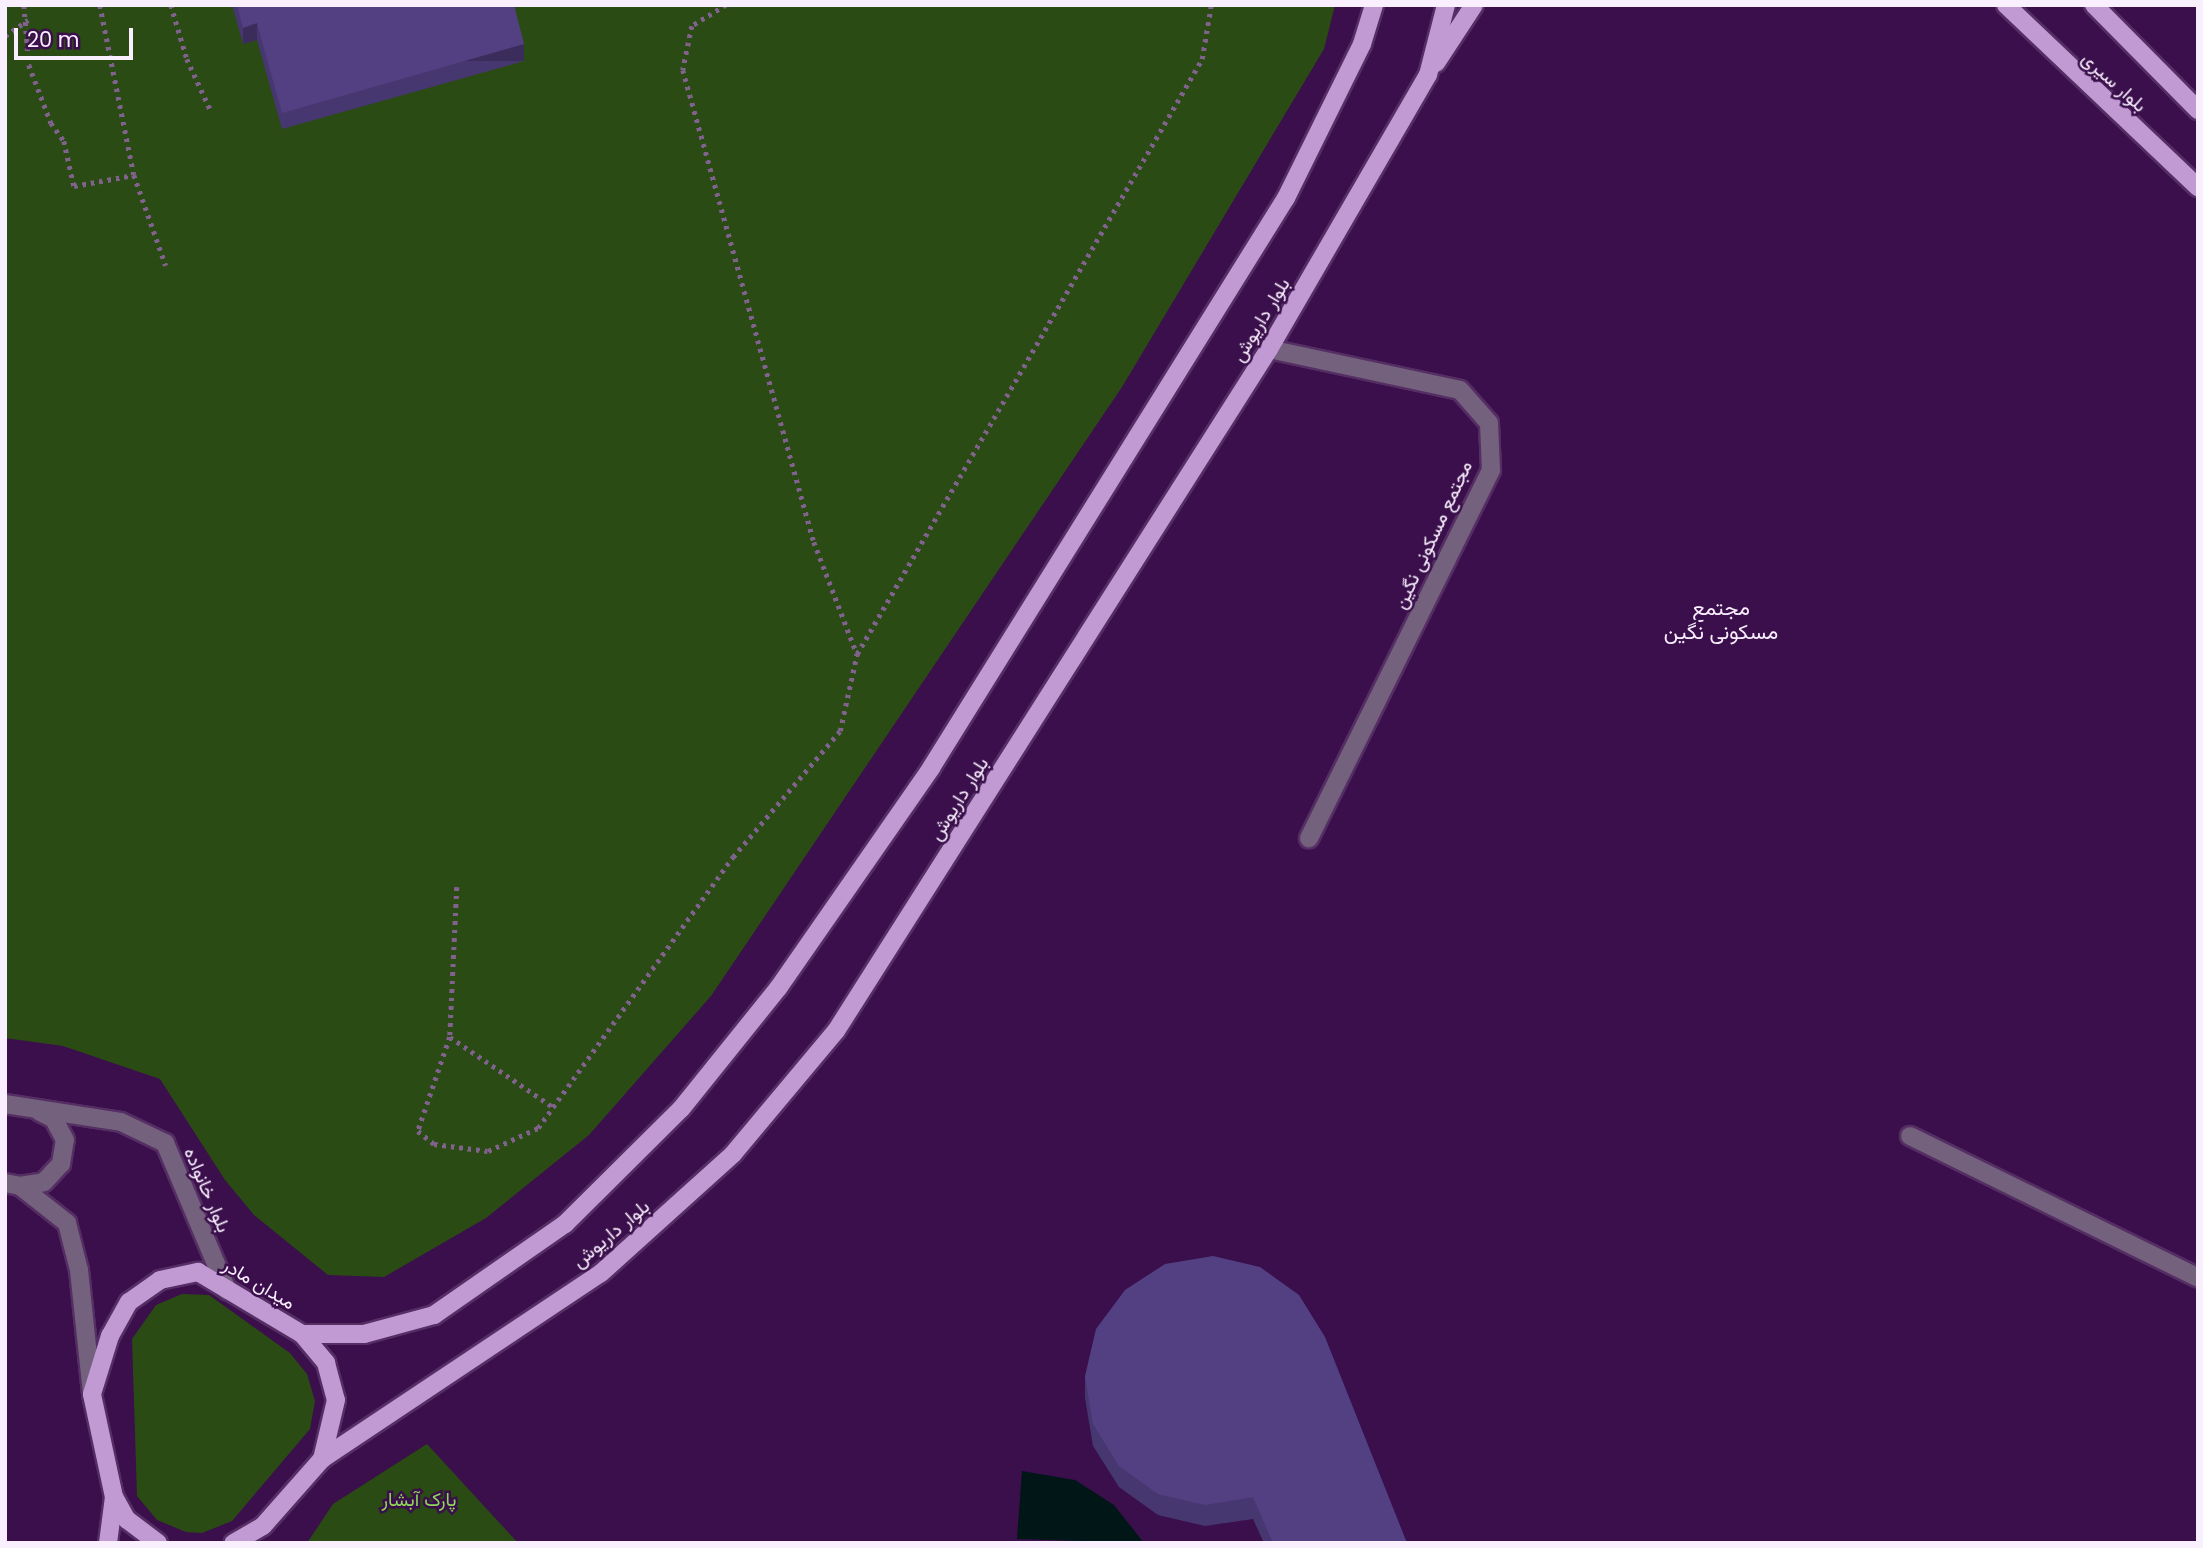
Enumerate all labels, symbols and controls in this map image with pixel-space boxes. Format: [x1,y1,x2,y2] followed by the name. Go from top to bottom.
[18,14,136,58] scale bar
[27,25,80,54] text: 20 m
[2077,47,2151,117] street label: بلوار سیری
[1227,274,1295,366] street label: بلوار داریوش
[1389,457,1477,613] street label: مجتمع مسکونی نگین
[1664,595,1778,645] district label: مجتمع مسکونی نگین
[924,753,994,845] street label: بلوار داریوش
[179,1144,235,1236] street label: بلوار خانواده
[568,1195,654,1273] street label: بلوار داریوش
[219,1254,299,1314] street label: میدان مادر
[382,1489,456,1511] park label: پارک آبشار

